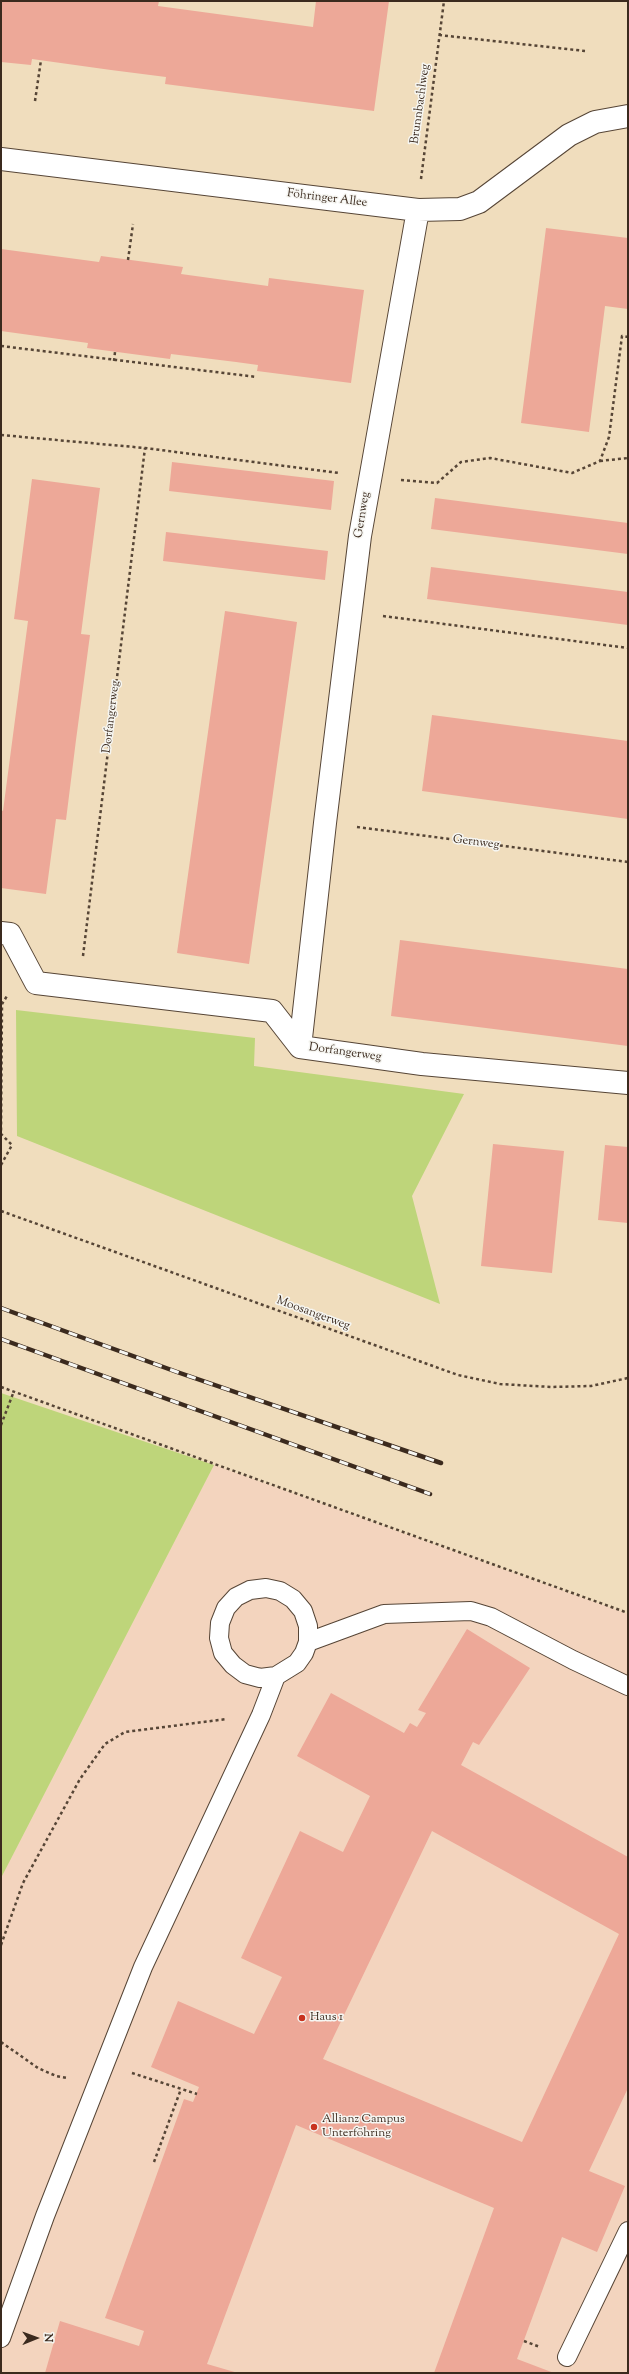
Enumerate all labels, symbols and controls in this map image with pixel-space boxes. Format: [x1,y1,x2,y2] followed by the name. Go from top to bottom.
[408,63,434,145] street label: Brunnbachlweg
[286,187,368,211] street label: Föhringer Allee
[352,491,374,539] street label: Gernweg
[100,680,124,754] street label: Dorfangerweg
[452,833,500,853] street label: Gernweg
[308,1041,382,1065] street label: Dorfangerweg
[274,1294,352,1334] street label: Moosangerweg
[310,2011,343,2025] place label: Haus 1
[297,2013,307,2023] marker: Haus 1
[322,2113,405,2141] place label: Allianz Campus Unterföhring
[309,2122,319,2132] marker: Allianz Campus Unterföhring
[16,2318,56,2358] north arrow
[40,2333,56,2342] text: N

